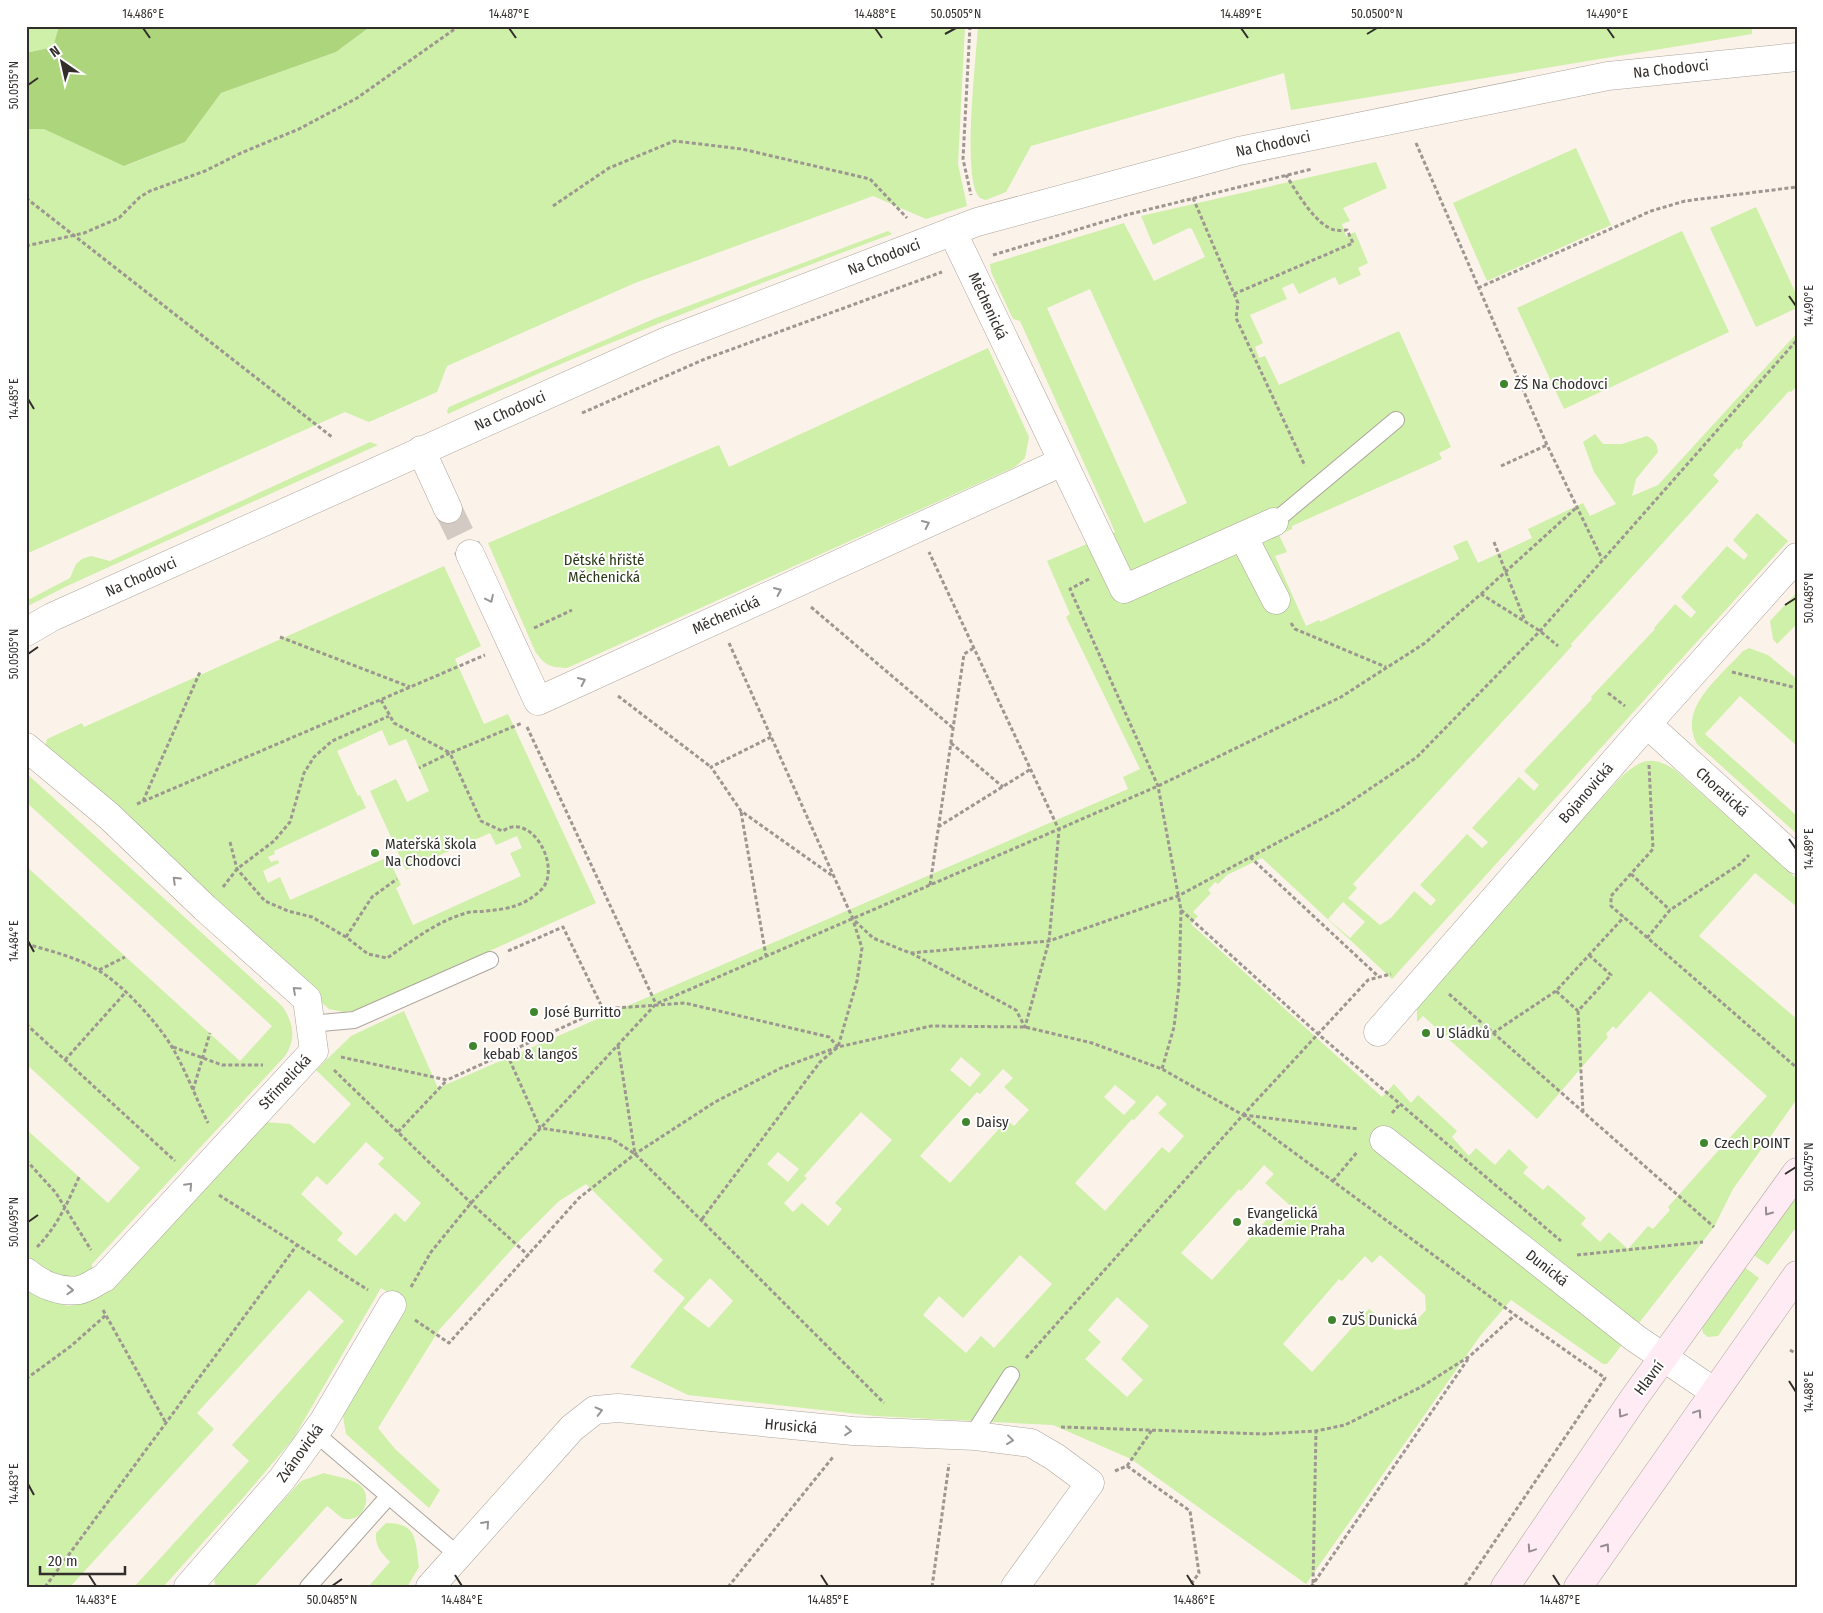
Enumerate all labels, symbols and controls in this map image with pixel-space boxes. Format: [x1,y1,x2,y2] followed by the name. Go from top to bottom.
[122,7,164,21] text: 14.486°E
[489,7,530,21] text: 14.487°E
[854,7,896,21] text: 14.488°E
[931,7,981,21] text: 50.0505°N
[1220,7,1262,21] text: 14.489°E
[1351,7,1403,21] text: 50.0500°N
[1586,7,1628,21] text: 14.490°E
[38,38,88,88] north arrow
[47,42,63,61] text: N
[1632,56,1710,82] street label: Na Chodovci
[7,61,21,109] text: 50.0515°N
[1234,127,1312,161] street label: Na Chodovci
[845,235,923,279] street label: Na Chodovci
[965,270,1011,342] street label: Měchenická
[1802,285,1816,327] text: 14.490°E
[1514,375,1608,393] place label: ZŠ Na Chodovci
[7,378,21,420] text: 14.485°E
[1498,378,1510,390] marker: ZŠ Na Chodovci
[472,387,548,435] street label: Na Chodovci
[921,520,930,530] one-way arrow
[564,551,644,586] park label: Dětské hřiště Měchenická
[103,553,179,601] street label: Na Chodovci
[1802,573,1816,623] text: 50.0485°N
[773,587,782,598] one-way arrow
[689,592,763,638] street label: Měchenická
[484,593,494,602] one-way arrow
[7,629,21,679] text: 50.0505°N
[577,677,586,687] one-way arrow
[1555,759,1617,827] street label: Bojanovická
[1692,764,1752,820] street label: Choratická
[1802,828,1816,870] text: 14.489°E
[385,835,477,870] place label: Mateřská škola Na Chodovci
[369,847,381,859] marker: Mateřská škola Na Chodovci
[172,877,181,886] one-way arrow
[7,920,21,962] text: 14.484°E
[292,986,301,995] one-way arrow
[544,1003,621,1021] place label: José Burritto
[528,1006,540,1018] marker: José Burritto
[1436,1024,1490,1042] place label: U Sládků
[1420,1027,1432,1039] marker: U Sládků
[483,1028,578,1063] place label: FOOD FOOD kebab & langoš
[467,1040,479,1052] marker: FOOD FOOD kebab & langoš
[255,1051,315,1113] street label: Střimelická
[976,1113,1009,1131] place label: Daisy
[960,1116,972,1128] marker: Daisy
[1714,1134,1790,1152] place label: Czech POINT
[1698,1137,1710,1149] marker: Czech POINT
[1802,1143,1816,1191] text: 50.0475°N
[183,1182,192,1191] one-way arrow
[7,1197,21,1247] text: 50.0495°N
[1247,1204,1345,1239] place label: Evangelická akademie Praha
[1766,1206,1774,1215] one-way arrow
[1231,1216,1243,1228] marker: Evangelická akademie Praha
[1522,1246,1572,1290] street label: Dunická
[66,1284,74,1295] one-way arrow
[1342,1311,1417,1329] place label: ZUŠ Dunická
[1326,1314,1338,1326] marker: ZUŠ Dunická
[1630,1357,1668,1399] street label: Hlavní
[1802,1371,1816,1413] text: 14.488°E
[595,1406,604,1417] one-way arrow
[1619,1409,1628,1418] one-way arrow
[1692,1409,1701,1419] one-way arrow
[764,1415,818,1437] street label: Hrusická
[273,1420,327,1486] street label: Zvánovická
[844,1425,852,1436] one-way arrow
[1006,1434,1014,1445] one-way arrow
[7,1463,21,1505] text: 14.483°E
[480,1521,489,1530] one-way arrow
[40,1543,125,1575] scale bar
[1528,1543,1537,1553] one-way arrow
[1600,1543,1609,1553] one-way arrow
[48,1552,78,1570] text: 20 m
[75,1593,117,1607] text: 14.483°E
[307,1593,357,1607] text: 50.0485°N
[441,1593,483,1607] text: 14.484°E
[807,1593,849,1607] text: 14.485°E
[1173,1593,1215,1607] text: 14.486°E
[1540,1593,1581,1607] text: 14.487°E

